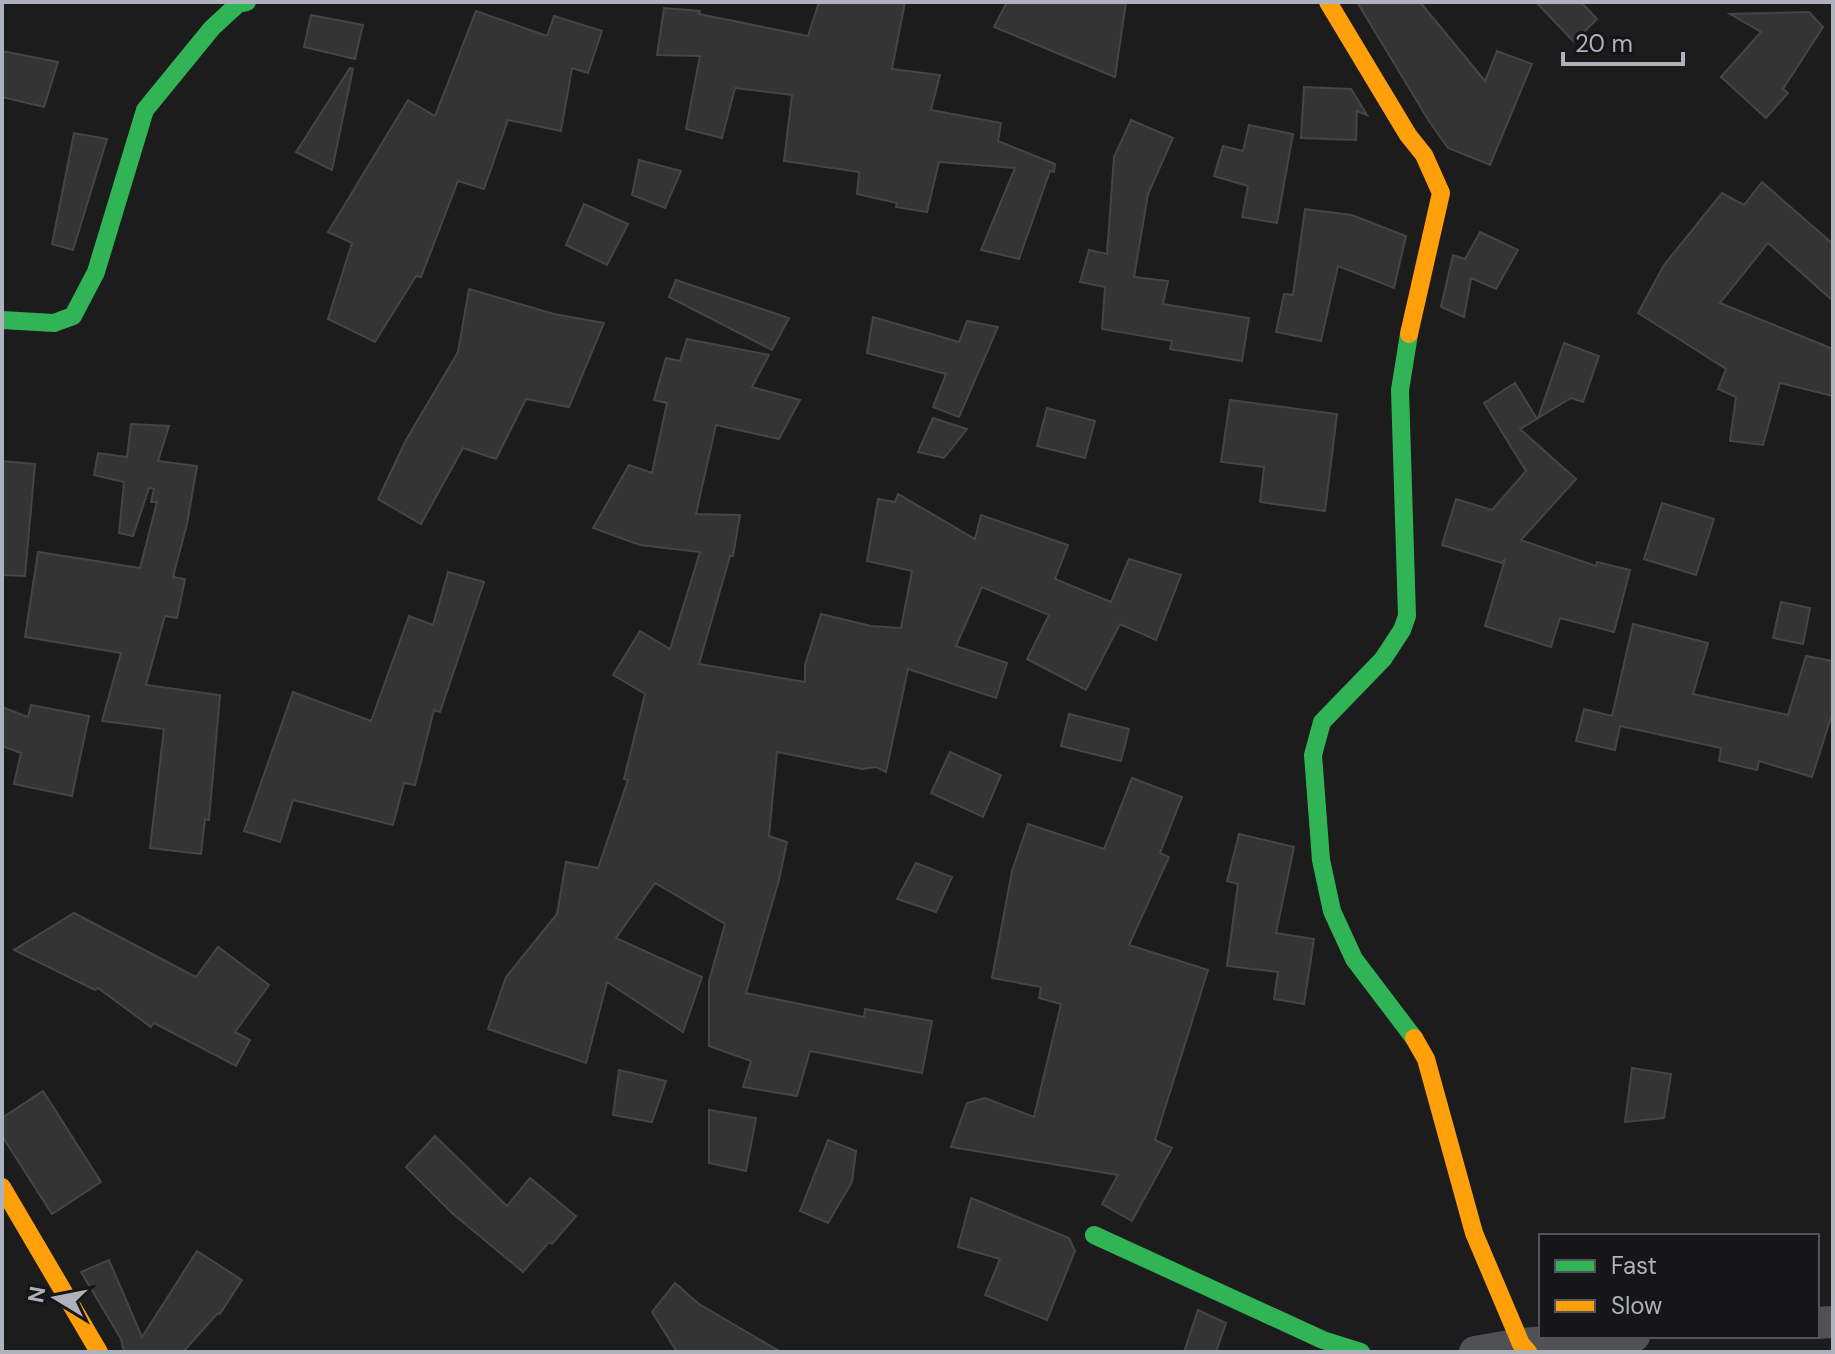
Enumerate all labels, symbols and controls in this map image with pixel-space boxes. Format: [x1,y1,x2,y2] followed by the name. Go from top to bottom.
[1563,16,1683,66] scale bar
[1575,28,1633,59] text: 20 m
[1539,1234,1819,1338] legend
[1611,1250,1657,1281] text: Fast
[16,1258,96,1338] north arrow
[21,1284,52,1305] text: N
[1611,1290,1662,1321] text: Slow

